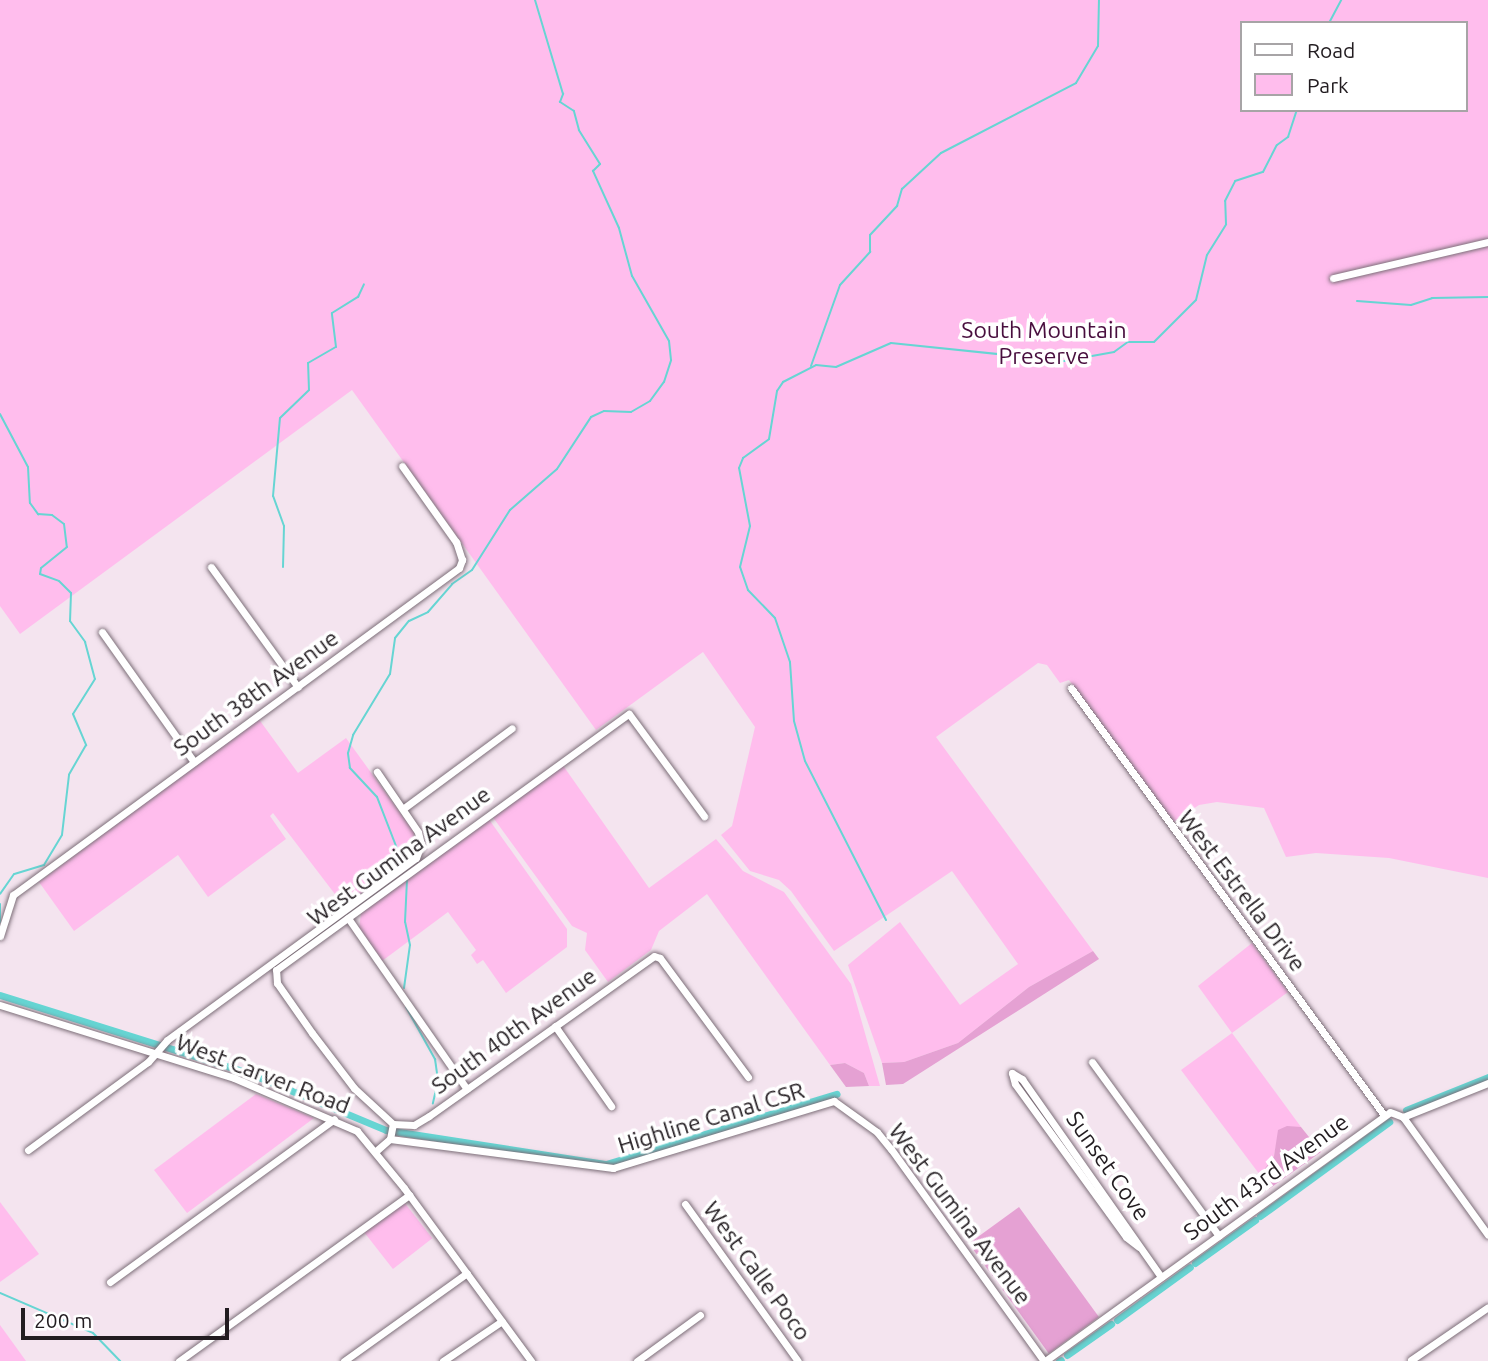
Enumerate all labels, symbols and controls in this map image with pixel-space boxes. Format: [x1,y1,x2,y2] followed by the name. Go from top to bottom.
[1240,21,1467,112] legend
[1307,38,1355,62] text: Road
[1307,73,1349,97] text: Park
[961,316,1127,370] park label: South Mountain Preserve
[168,624,344,762] street label: South 38th Avenue
[302,780,496,932] street label: West Gumina Avenue
[1172,805,1312,977] street label: West Estrella Drive
[426,962,602,1100] street label: South 40th Avenue
[172,1028,354,1120] street label: West Carver Road
[614,1076,808,1160] street label: Highline Canal CSR
[1060,1106,1156,1226] street label: Sunset Cove
[1178,1108,1354,1246] street label: South 43rd Avenue
[883,1118,1037,1310] street label: West Gumina Avenue
[697,1196,817,1346] street label: West Calle Poco
[24,1294,233,1338] scale bar
[34,1308,92,1332] text: 200 m

